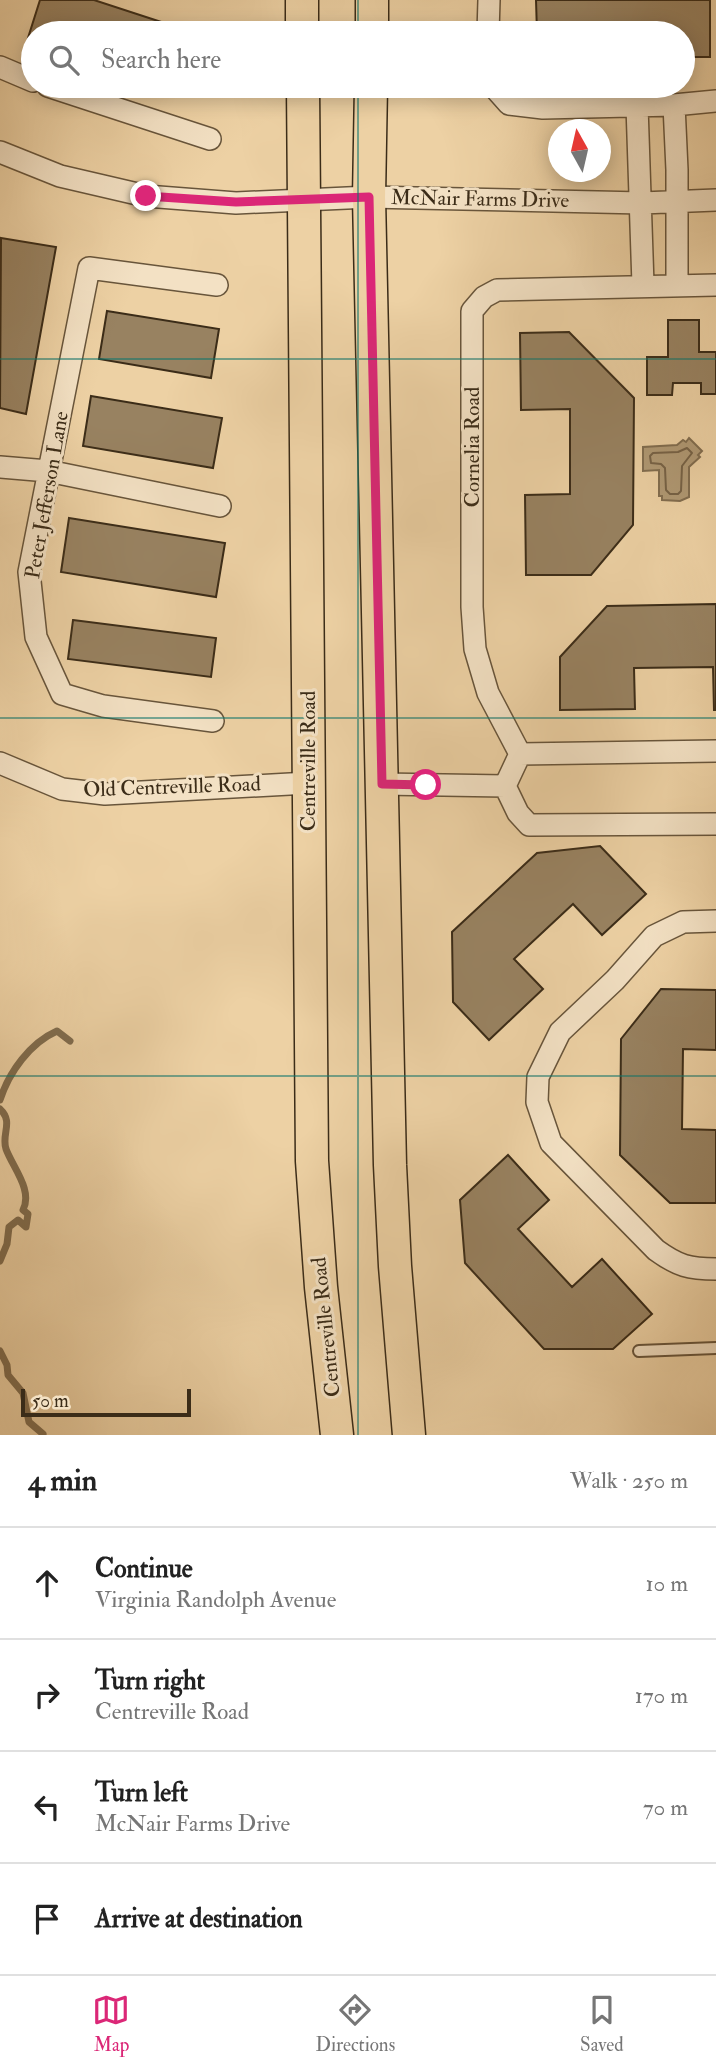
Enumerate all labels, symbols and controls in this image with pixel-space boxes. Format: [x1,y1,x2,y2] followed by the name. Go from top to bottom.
[21,21,695,98] search box
[45,41,83,79] icon: search
[101,44,221,76] text: Search here
[548,119,611,182] north arrow
[130,180,161,211] route end
[391,184,570,214] street label: McNair Farms Drive
[459,386,486,507] street label: Cornelia Road
[19,409,75,581] street label: Peter Jefferson Lane
[295,690,322,831] street label: Centreville Road
[410,769,441,800] route start
[83,770,262,804] street label: Old Centreville Road
[305,1255,347,1398] street label: Centreville Road
[21,1386,191,1418] scale bar
[32,1389,69,1413] text: 50 m
[28,1462,97,1499] text: 4 min
[570,1466,688,1495] text: Walk · 250 m
[95,1553,193,1585] text: Continue
[28,1564,66,1602] icon: ahead
[645,1569,688,1598] text: 10 m
[95,1585,336,1614] text: Virginia Randolph Avenue
[95,1665,205,1697] text: Turn right
[28,1676,66,1714] icon: right
[635,1681,688,1710] text: 170 m
[95,1697,249,1726] text: Centreville Road
[95,1777,188,1809] text: Turn left
[28,1788,66,1826] icon: left
[643,1793,688,1822] text: 70 m
[95,1809,290,1838] text: McNair Farms Drive
[28,1900,66,1938] icon: arrive
[95,1903,303,1935] text: Arrive at destination
[92,1991,130,2057] tab: Map
[315,1991,395,2057] tab: Directions
[580,1991,624,2057] tab: Saved

